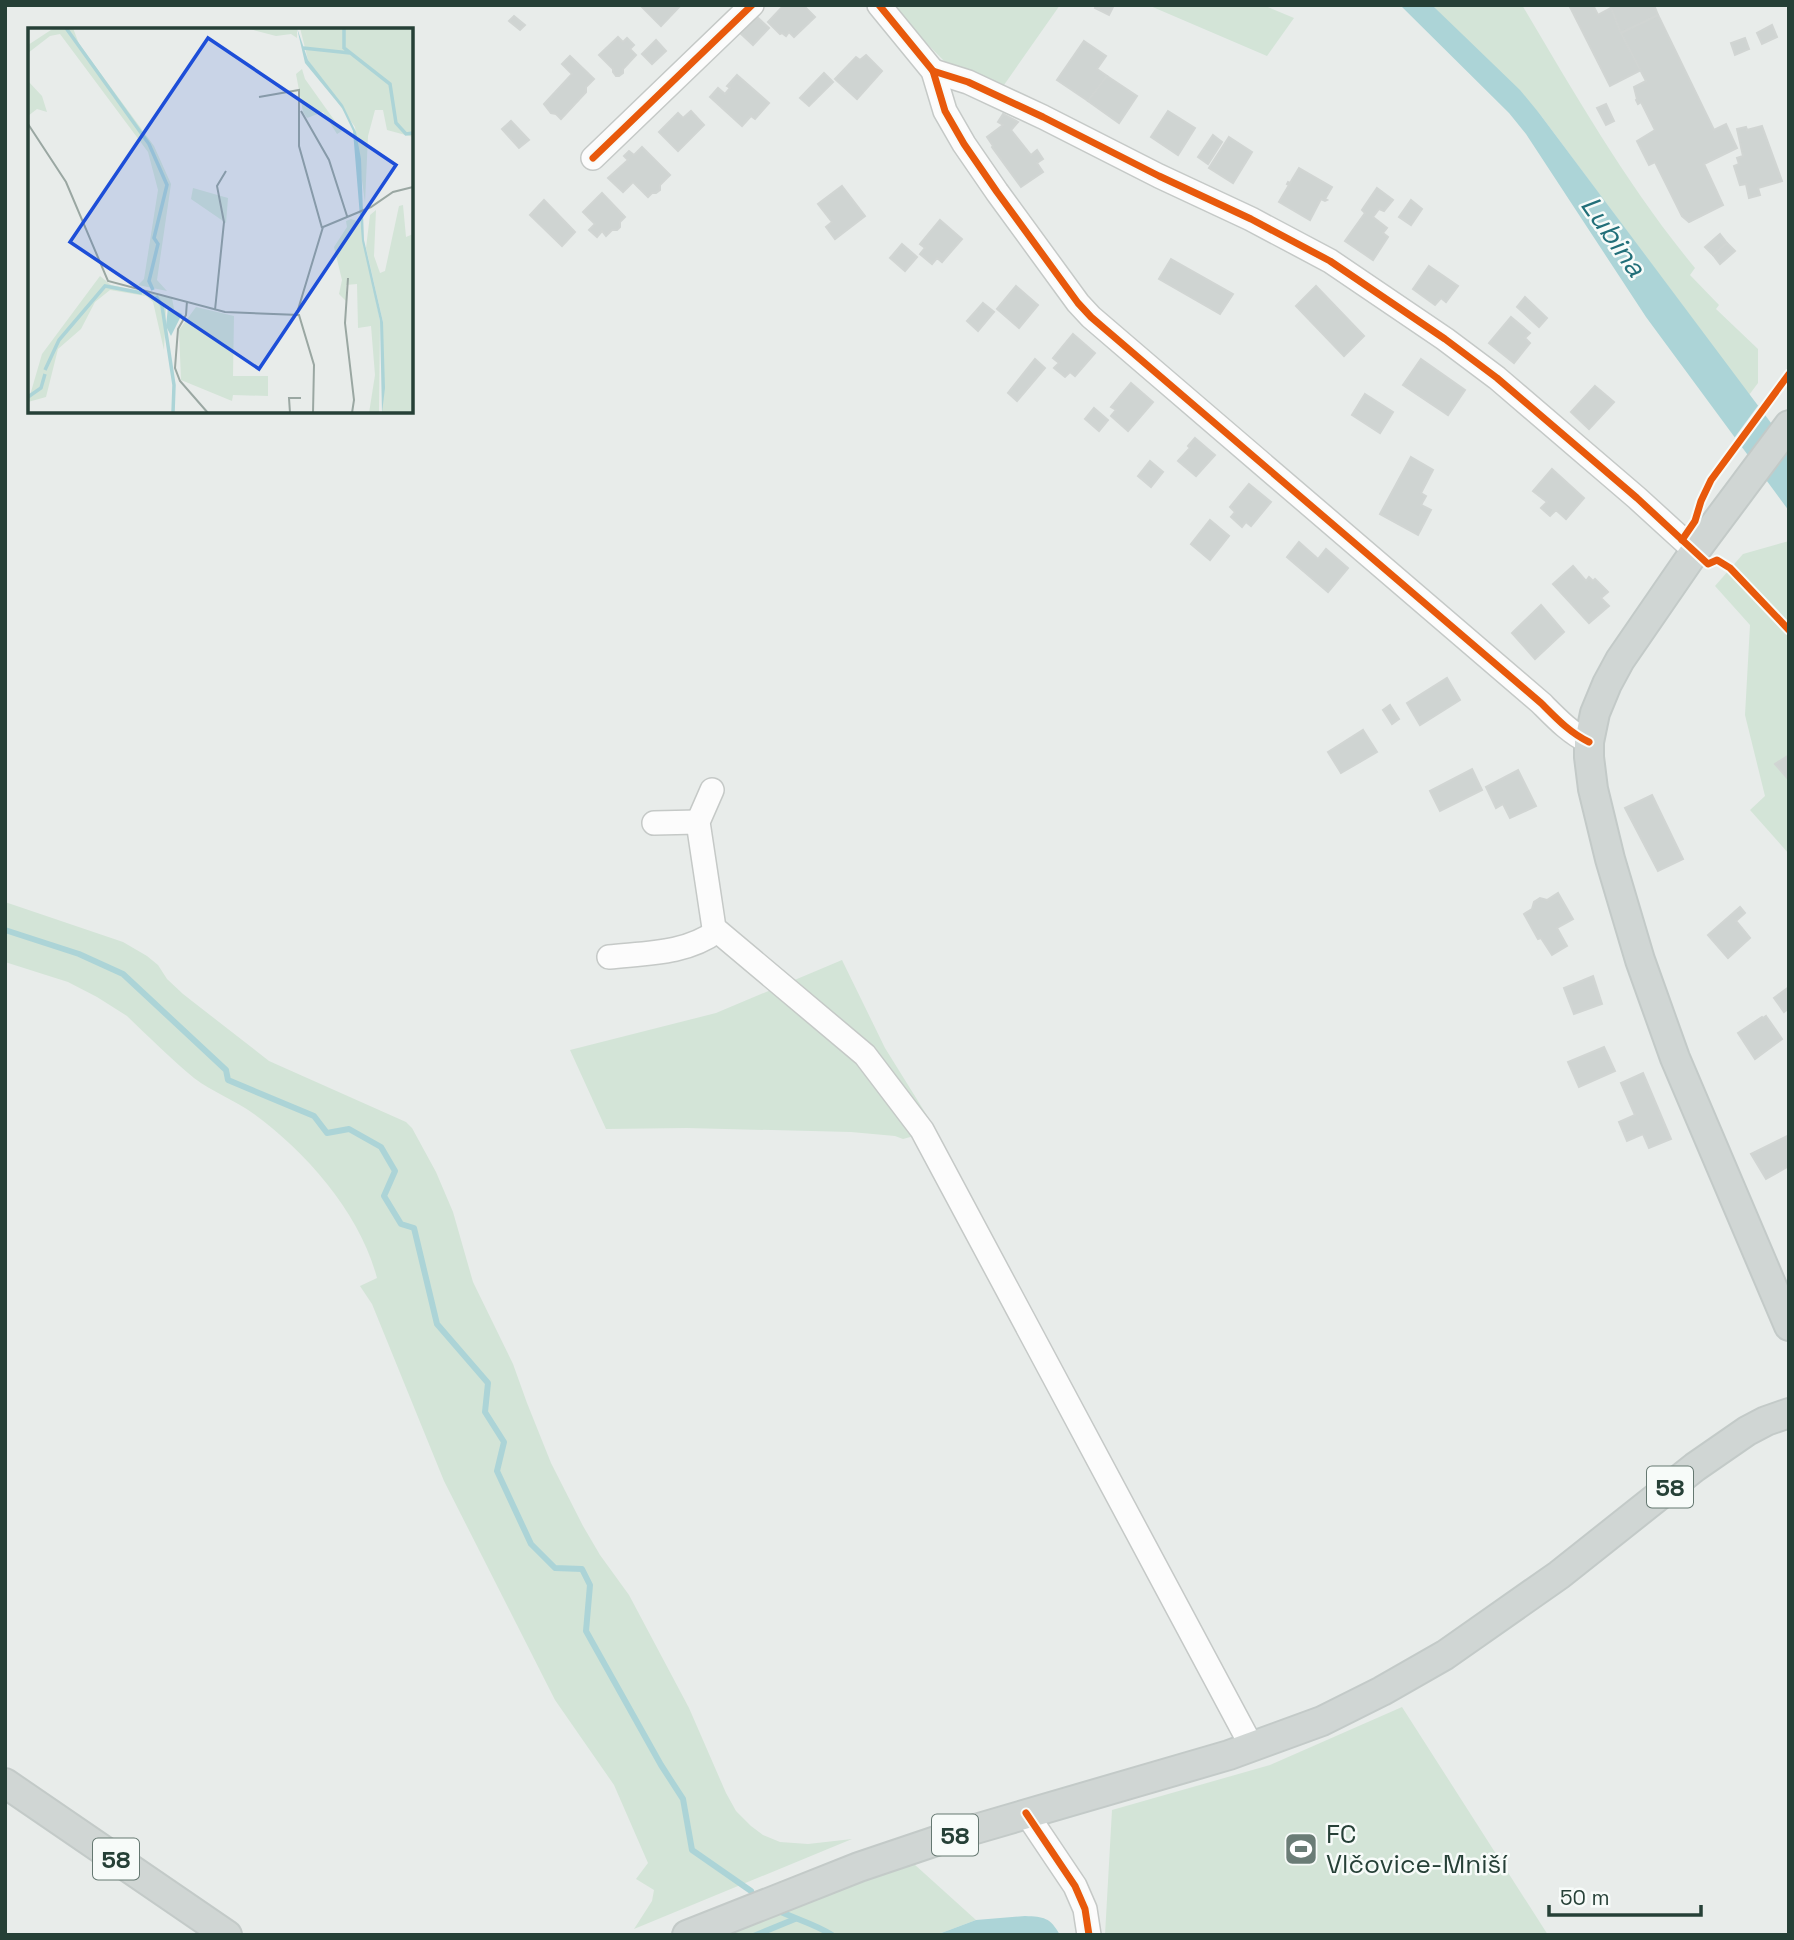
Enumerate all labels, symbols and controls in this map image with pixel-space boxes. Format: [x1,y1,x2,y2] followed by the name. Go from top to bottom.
[28,28,413,413] inset map
[1573,189,1655,284] water label: Lubina
[1647,1466,1693,1507] road number: 58
[932,1814,978,1856] road number: 58
[1326,1817,1508,1881] place label: FC Vlčovice-Mniší
[1282,1830,1320,1868] sports icon: FC Vlčovice-Mniší
[93,1838,139,1880] road number: 58
[1549,1874,1701,1918] scale bar
[1560,1884,1610,1911] text: 50 m

